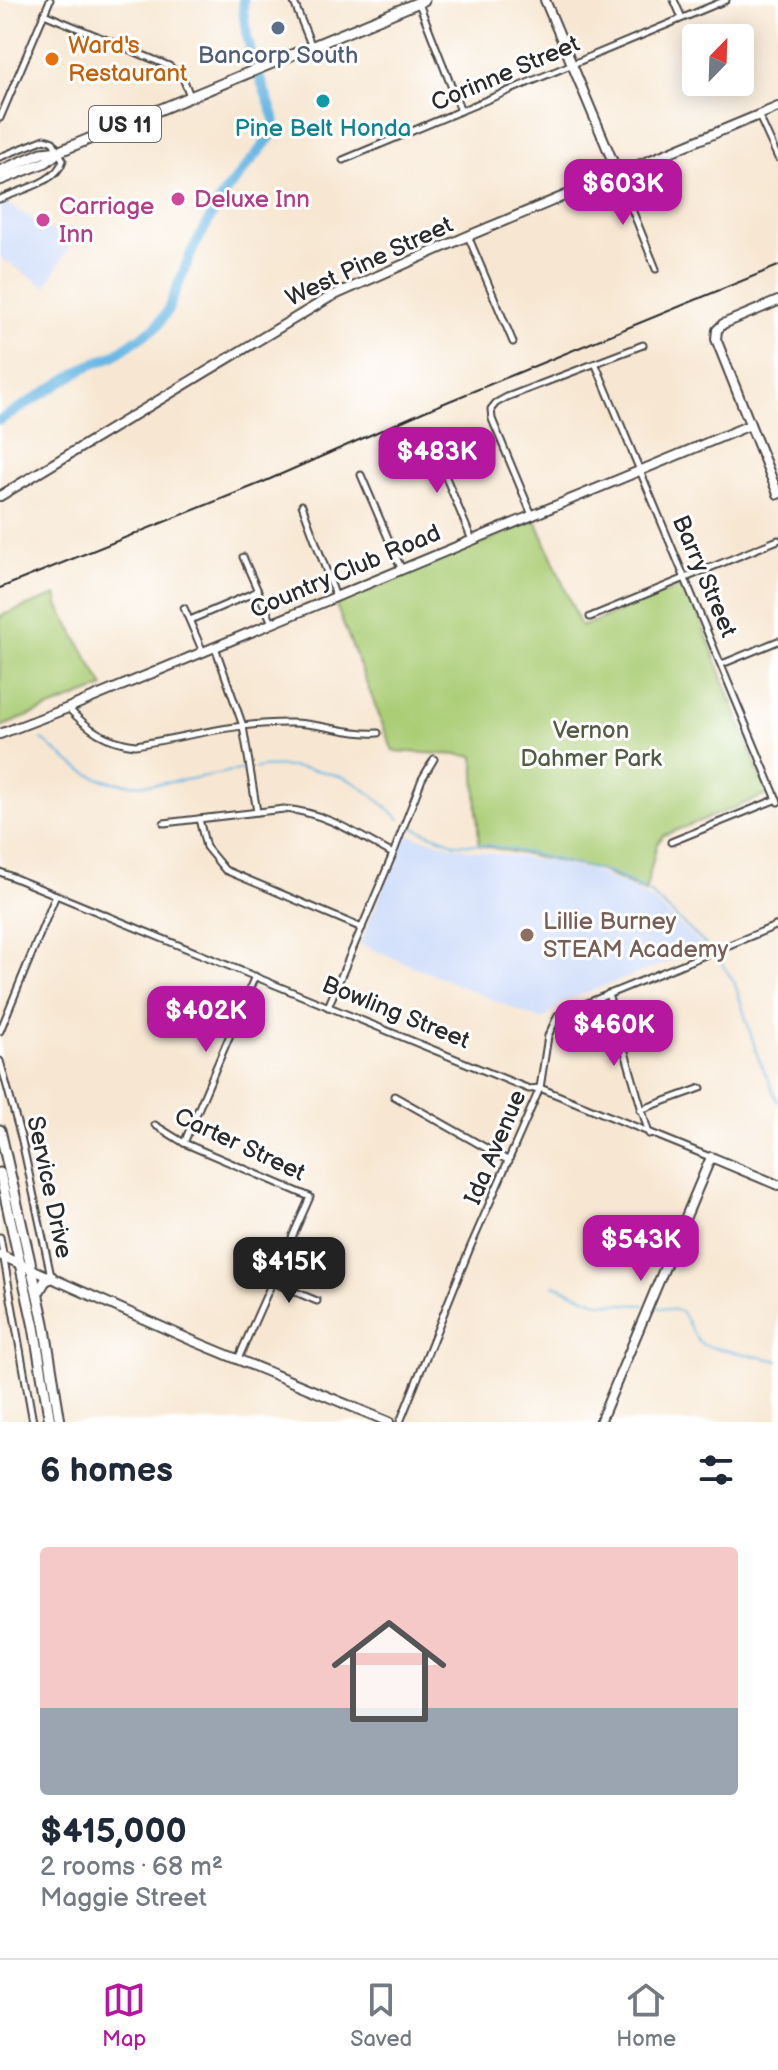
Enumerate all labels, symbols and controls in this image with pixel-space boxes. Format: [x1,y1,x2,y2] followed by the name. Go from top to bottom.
[269,19,287,37] marker: Bancorp South
[682,24,754,96] north arrow
[682,24,754,96] map controls
[427,29,584,118] street label: Corinne Street
[68,31,188,88] place label: Ward's Restaurant
[198,41,358,70] place label: Bancorp South
[43,50,61,68] marker: Ward's Restaurant
[314,92,332,110] marker: Pine Belt Honda
[89,106,161,142] road number: US 11
[235,114,411,143] place label: Pine Belt Honda
[567,159,679,227] pin: $603K
[582,169,664,200] text: $603K
[194,185,310,214] place label: Deluxe Inn
[169,190,187,208] marker: Deluxe Inn
[59,192,154,249] place label: Carriage Inn
[281,210,458,313] street label: West Pine Street
[34,211,52,229] marker: Carriage Inn
[381,427,493,495] pin: $483K
[397,437,477,468] text: $483K
[666,511,743,642] street label: Barry Street
[246,518,445,625] street label: Country Club Road
[520,716,662,773] park label: Vernon Dahmer Park
[543,907,729,964] place label: Lillie Burney STEAM Academy
[518,926,536,944] marker: Lillie Burney STEAM Academy
[318,970,474,1055] street label: Bowling Street
[150,986,262,1054] pin: $402K
[165,996,247,1027] text: $402K
[558,1000,670,1068] pin: $460K
[573,1010,655,1041] text: $460K
[458,1085,533,1209] street label: Ida Avenue
[170,1102,310,1188] street label: Carter Street
[20,1113,79,1261] street label: Service Drive
[585,1215,697,1283] pin: $543K
[601,1225,681,1256] text: $543K
[233,1237,345,1305] pin: $415K
[251,1247,327,1278] text: $415K
[694,1448,738,1492] icon: filters
[40,1450,173,1491] text: 6 homes
[317,1599,461,1743] icon: home
[40,1811,187,1852] text: $415,000
[40,1852,223,1883] text: 2 rooms · 68 m²
[40,1883,207,1914] text: Maggie Street
[102,1978,146,2053] tab: Map
[350,1978,412,2053] tab: Saved
[616,1978,676,2053] tab: Home

